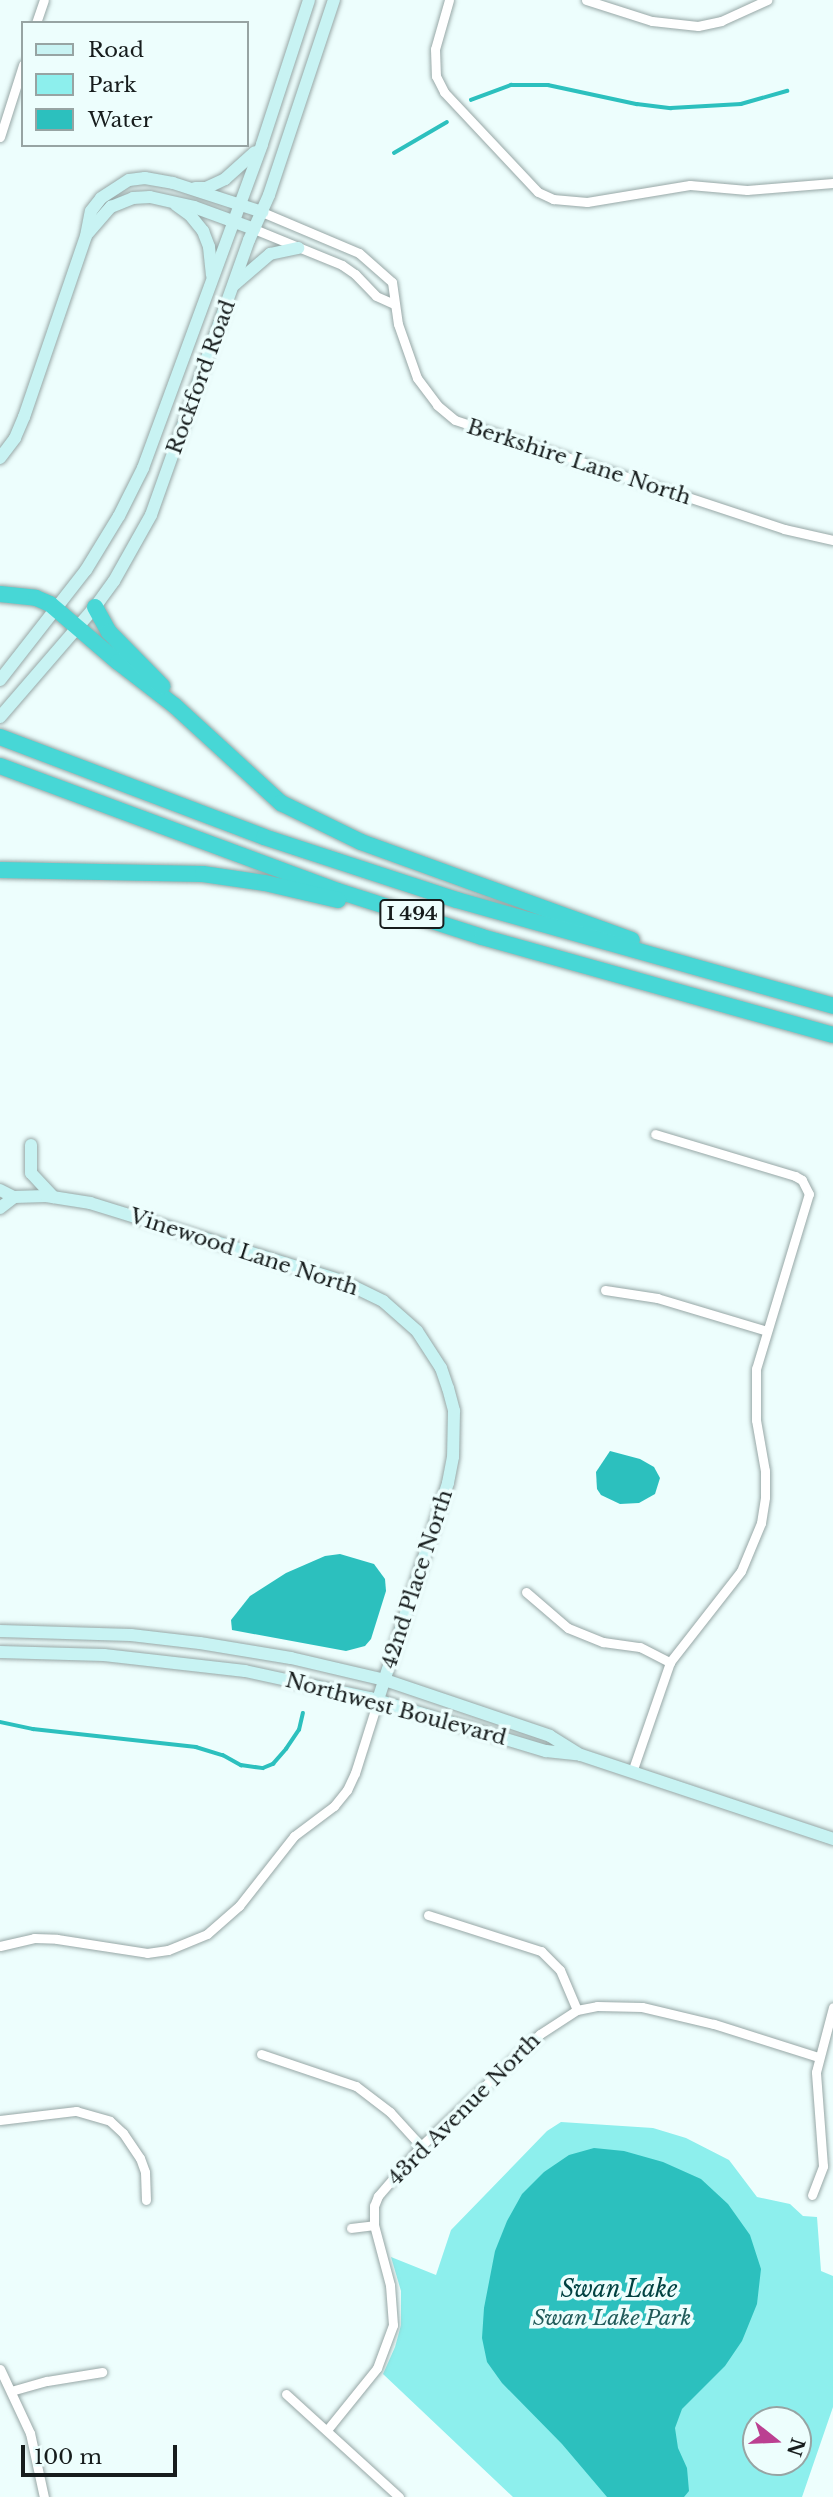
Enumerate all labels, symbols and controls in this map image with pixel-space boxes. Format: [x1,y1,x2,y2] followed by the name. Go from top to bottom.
[21,21,248,147] legend
[88,37,144,63] text: Road
[88,72,137,98] text: Park
[88,107,152,133] text: Water
[161,296,241,458] street label: Rockford Road
[464,414,694,510] street label: Berkshire Lane North
[379,898,445,930] road number: I 494
[127,1203,361,1301] street label: Vinewood Lane North
[376,1486,458,1672] street label: 42nd Place North
[283,1667,509,1751] street label: Northwest Boulevard
[382,2027,546,2191] street label: 43rd Avenue North
[560,2275,678,2303] water label: Swan Lake
[532,2305,692,2331] park label: Swan Lake Park
[742,2406,812,2476] north arrow
[24,2430,180,2474] scale bar
[782,2435,809,2459] text: N
[34,2444,102,2470] text: 100 m

